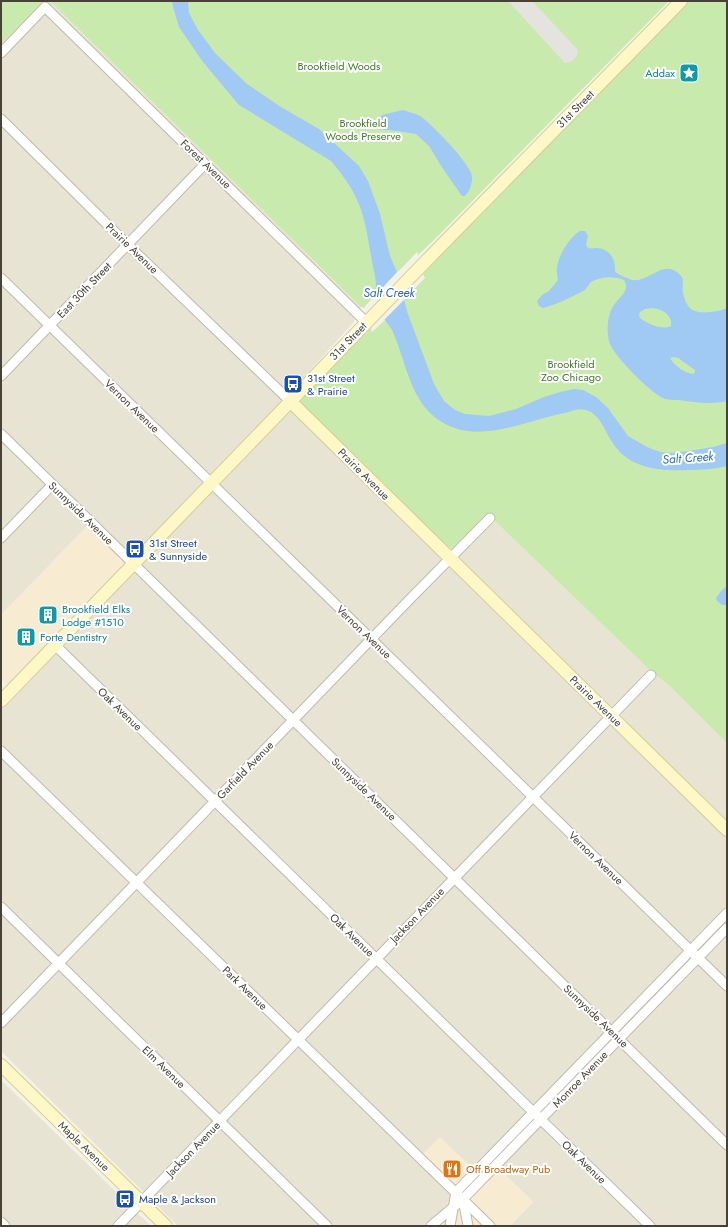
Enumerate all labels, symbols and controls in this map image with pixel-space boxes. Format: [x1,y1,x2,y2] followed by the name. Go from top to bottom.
[297,58,381,74] park label: Brookfield Woods
[678,62,700,84] place icon: Addax
[645,65,675,81] place label: Addax
[553,86,598,131] street label: 31st Street
[325,115,401,144] park label: Brookfield Woods Preserve
[177,136,235,193] street label: Forest Avenue
[102,219,162,277] street label: Prairie Avenue
[53,258,115,322] street label: East 30th Street
[363,284,415,302] water label: Salt Creek
[326,318,371,364] street label: 31st Street
[541,356,601,385] park label: Brookfield Zoo Chicago
[307,370,355,399] place label: 31st Street & Prairie
[282,373,304,395] bus stop icon: 31st Street & Prairie
[101,376,163,437] street label: Vernon Avenue
[334,444,394,504] street label: Prairie Avenue
[662,447,715,469] water label: Salt Creek
[45,478,117,548] street label: Sunnyside Avenue
[149,535,207,564] place label: 31st Street & Sunnyside
[124,538,146,560] bus stop icon: 31st Street & Sunnyside
[62,601,131,630] place label: Brookfield Elks Lodge #1510
[333,602,395,663] street label: Vernon Avenue
[37,604,59,626] building icon: Brookfield Elks Lodge #1510
[15,626,37,648] building icon: Forte Dentistry
[40,629,107,645] place label: Forte Dentistry
[566,672,626,730] street label: Prairie Avenue
[94,684,146,735] street label: Oak Avenue
[213,737,277,803] street label: Garfield Avenue
[328,754,400,824] street label: Sunnyside Avenue
[565,828,627,889] street label: Vernon Avenue
[385,883,448,948] street label: Jackson Avenue
[326,910,378,961] street label: Oak Avenue
[219,962,271,1014] street label: Park Avenue
[560,981,632,1051] street label: Sunnyside Avenue
[139,1042,189,1092] street label: Elm Avenue
[549,1047,612,1111] street label: Monroe Avenue
[55,1117,114,1175] street label: Maple Avenue
[161,1117,224,1182] street label: Jackson Avenue
[558,1137,610,1188] street label: Oak Avenue
[441,1158,463,1180] restaurant icon: Off Broadway Pub
[466,1161,550,1177] place label: Off Broadway Pub
[114,1188,136,1210] bus stop icon: Maple & Jackson
[139,1191,216,1207] place label: Maple & Jackson

